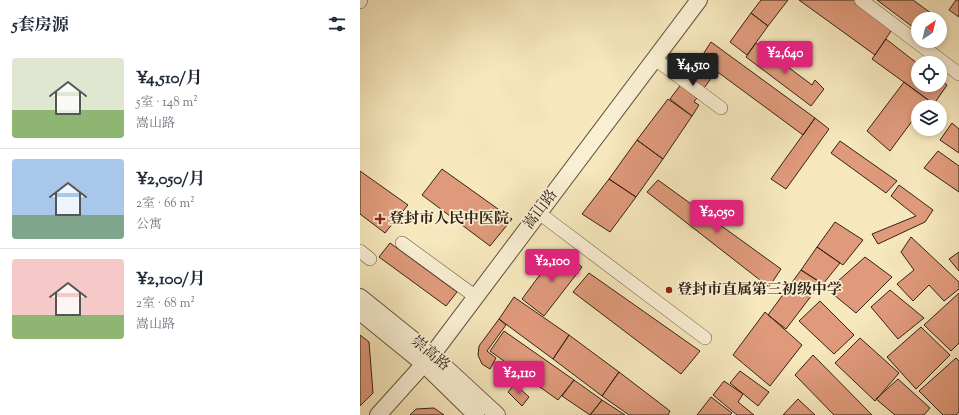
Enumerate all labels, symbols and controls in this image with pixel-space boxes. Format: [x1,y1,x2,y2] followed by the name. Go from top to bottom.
[911,12,947,48] north arrow
[911,12,947,136] map controls
[326,13,348,35] icon: filters
[12,14,69,38] text: 5套房源
[752,41,818,75] pin: ¥2,640
[767,45,803,63] text: ¥2,640
[660,53,726,87] pin: ¥4,510
[911,56,947,92] button: locate
[676,57,710,75] text: ¥4,510
[136,67,203,91] text: ¥4,510/月
[44,74,92,122] icon: home
[136,94,198,112] text: 5室 · 148 m²
[911,100,947,136] button: layers
[136,115,175,133] text: 嵩山路
[136,168,206,192] text: ¥2,050/月
[44,175,92,223] icon: home
[519,186,563,234] street label: 嵩山路
[136,195,195,213] text: 2室 · 66 m²
[684,200,750,234] pin: ¥2,050
[699,204,735,222] text: ¥2,050
[389,209,509,230] place label: 登封市人民中医院
[374,213,386,225] marker: 登封市人民中医院
[136,216,162,234] text: 公寓
[519,249,585,283] pin: ¥2,100
[534,253,570,271] text: ¥2,100
[136,268,206,292] text: ¥2,100/月
[44,275,92,323] icon: home
[677,280,842,301] place label: 登封市直属第三初级中学
[664,285,674,295] marker: 登封市直属第三初级中学
[136,295,195,313] text: 2室 · 68 m²
[136,316,175,334] text: 嵩山路
[406,331,454,377] street label: 崇高路
[486,361,552,395] pin: ¥2,110
[502,365,536,383] text: ¥2,110

